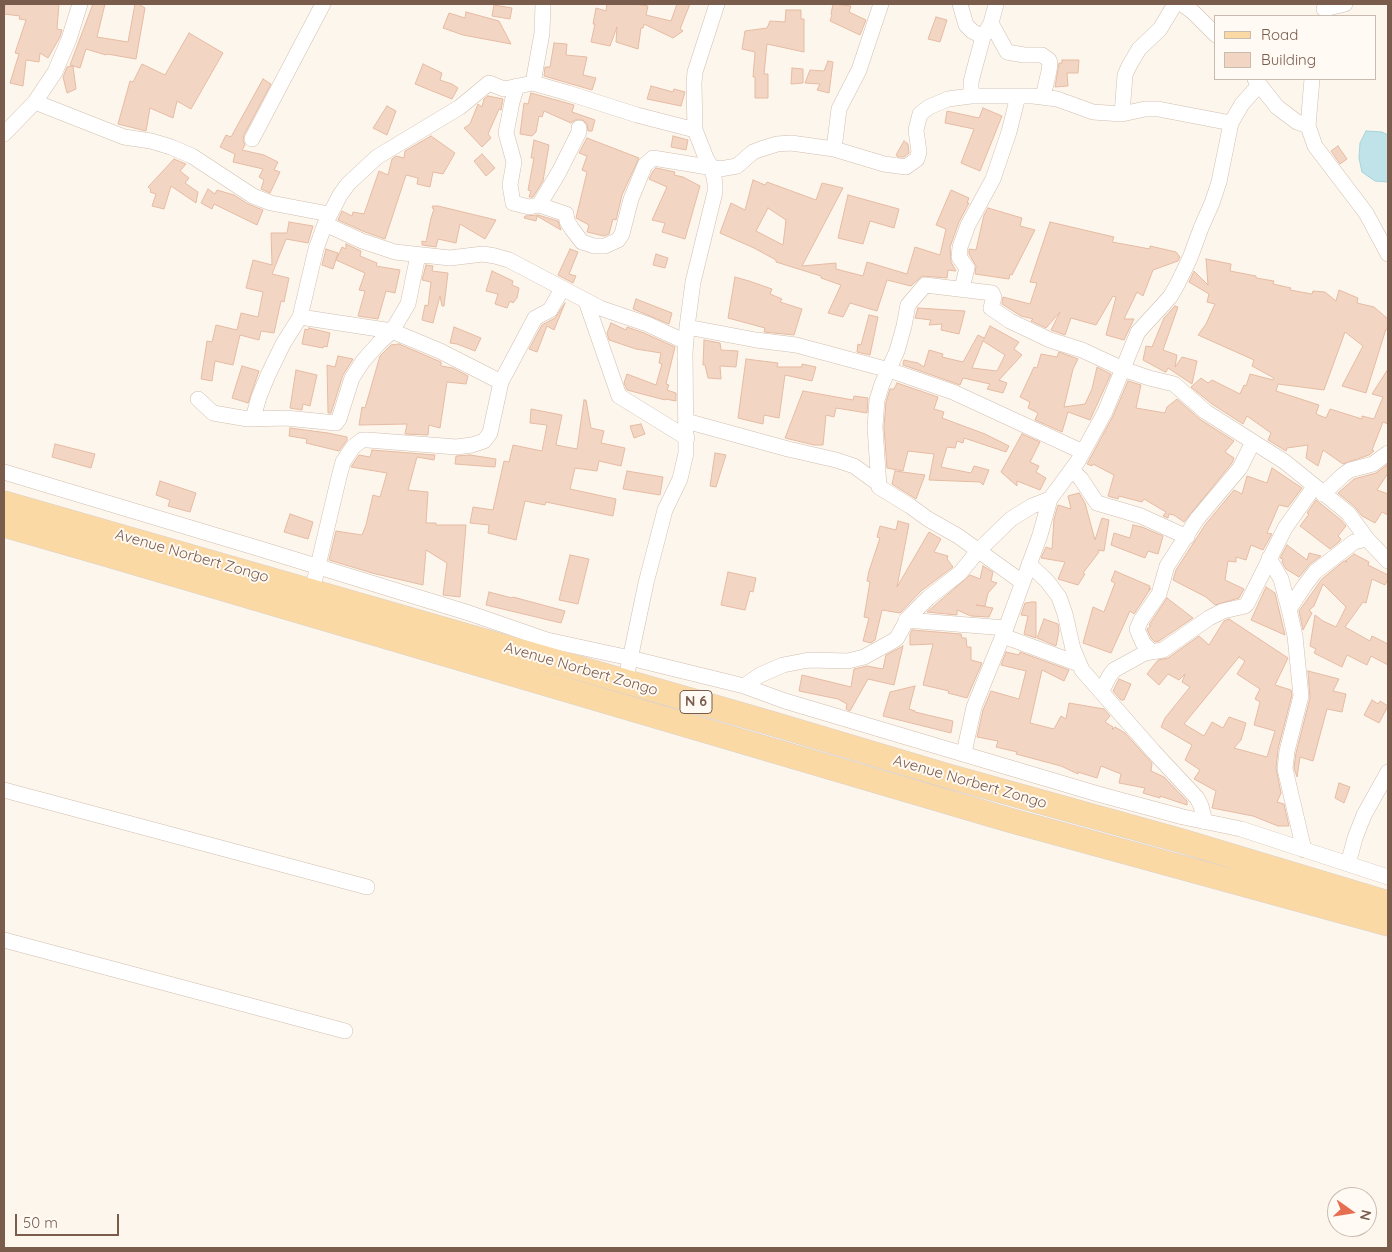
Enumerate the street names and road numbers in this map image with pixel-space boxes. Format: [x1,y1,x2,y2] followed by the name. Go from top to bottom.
[113,525,271,587] street label: Avenue Norbert Zongo
[502,638,660,700] street label: Avenue Norbert Zongo
[680,690,712,714] road number: N 6
[891,751,1049,813] street label: Avenue Norbert Zongo

